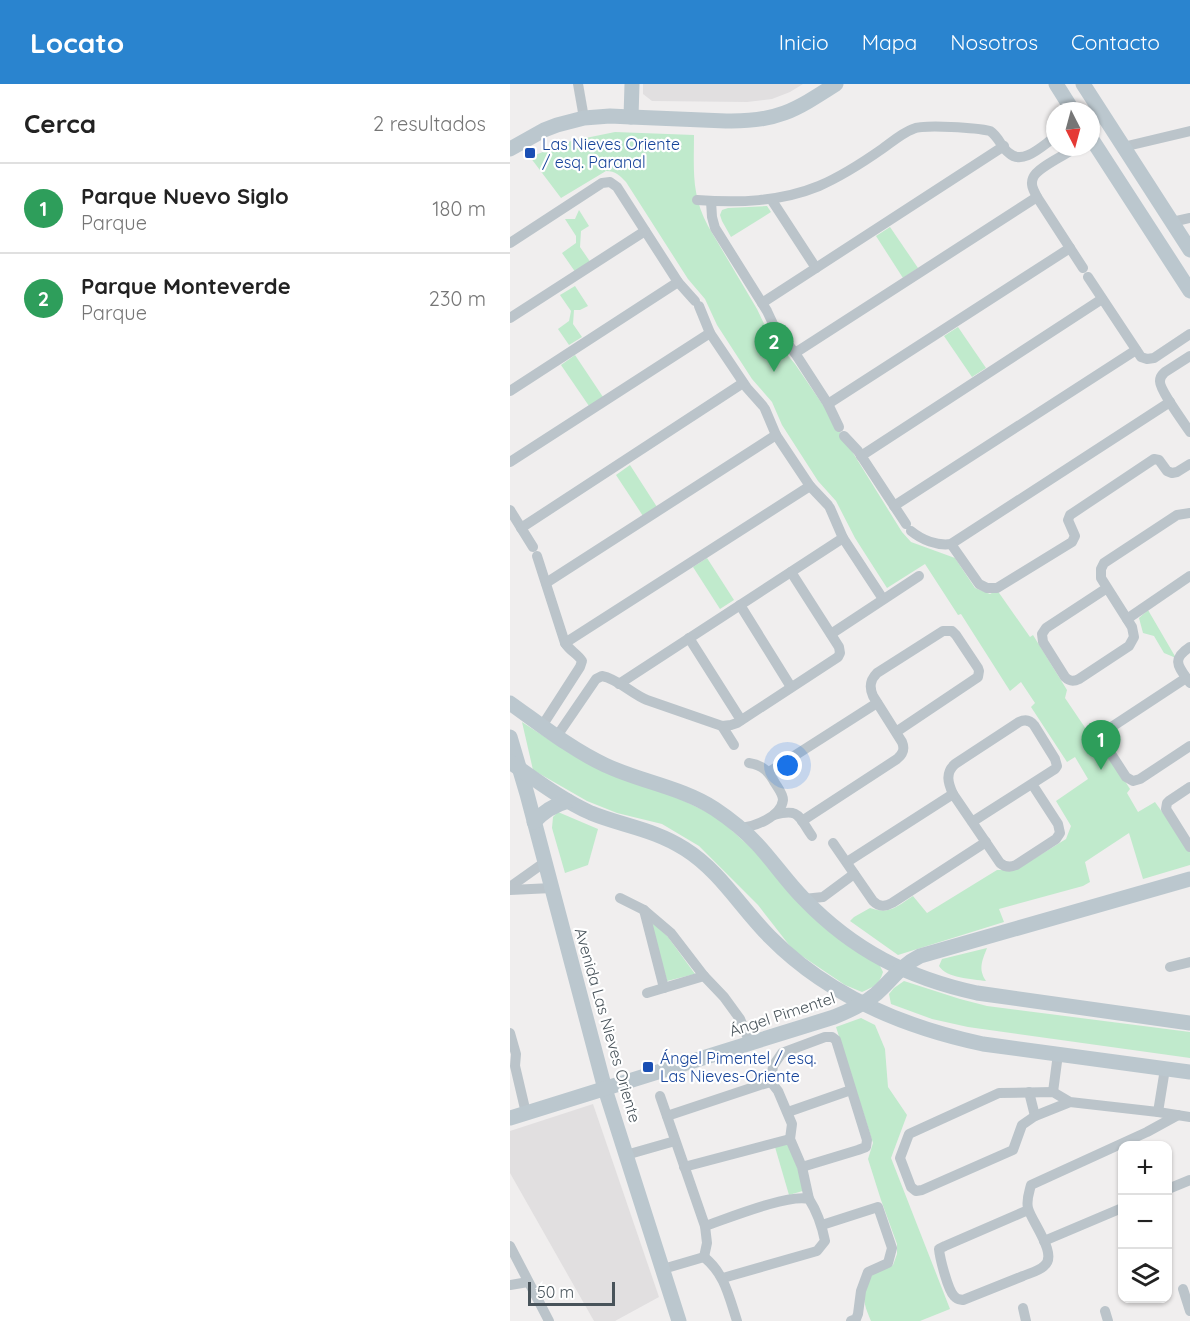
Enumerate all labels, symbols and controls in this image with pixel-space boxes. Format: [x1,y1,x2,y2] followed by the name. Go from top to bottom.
[30,25,124,60] text: Locato
[779,29,829,55] text: Inicio
[862,29,917,55] text: Mapa
[950,29,1038,55] text: Nosotros
[1071,29,1160,55] text: Contacto
[1046,102,1100,156] north arrow
[24,107,96,140] text: Cerca
[373,111,486,136] text: 2 resultados
[542,134,680,172] place label: Las Nieves Oriente / esq. Paranal
[523,146,537,160] marker: Las Nieves Oriente / esq. Paranal
[81,182,289,210] text: Parque Nuevo Siglo
[40,196,47,221] text: 1
[432,196,486,221] text: 180 m
[81,210,147,235] text: Parque
[81,272,291,300] text: Parque Monteverde
[38,286,49,311] text: 2
[429,286,486,311] text: 230 m
[81,300,147,325] text: Parque
[754,322,794,372] pin: 2
[1082,720,1120,770] pin: 1
[773,751,802,780] your location
[571,925,645,1125] street label: Avenida Las Nieves Oriente
[726,987,838,1041] street label: Ángel Pimentel
[660,1048,817,1086] place label: Ángel Pimentel / esq. Las Nieves-Oriente
[641,1060,655,1074] marker: Ángel Pimentel / esq. Las Nieves-Oriente
[1118,1141,1172,1303] map controls
[1118,1141,1172,1195] button: +
[1118,1195,1172,1249] button: −
[1118,1249,1172,1303] button: layers
[528,1279,615,1306] scale bar
[537,1282,574,1302] text: 50 m

